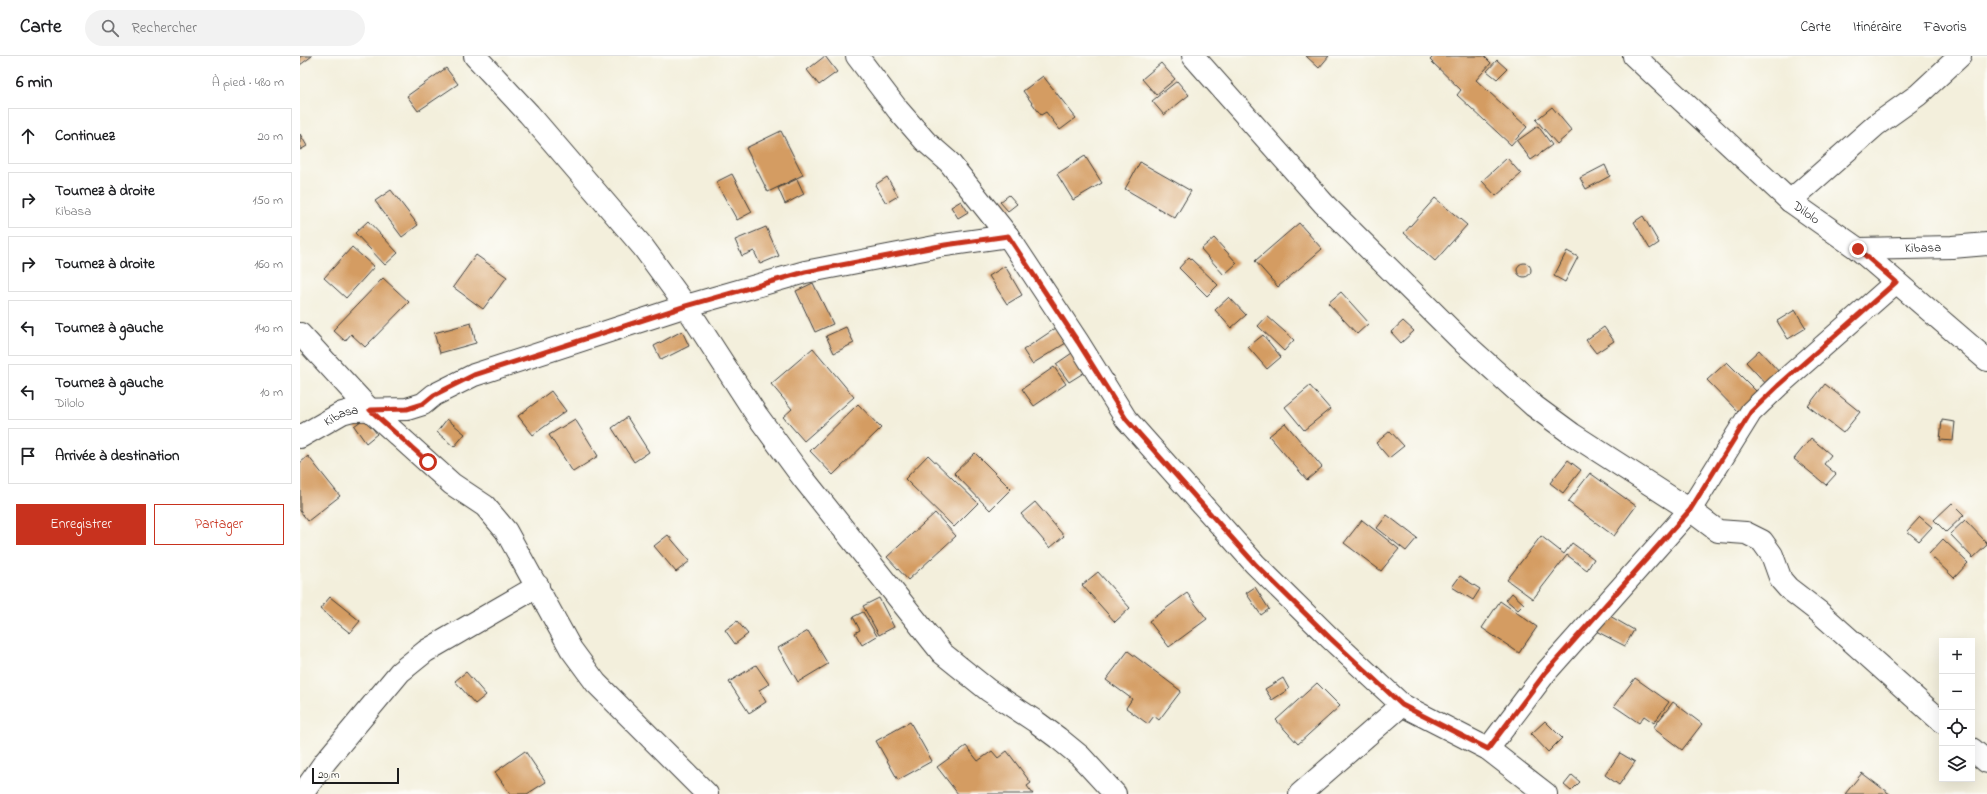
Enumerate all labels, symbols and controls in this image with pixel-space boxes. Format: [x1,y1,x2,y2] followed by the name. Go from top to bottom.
[85,10,365,46] search box
[20,14,61,41] text: Carte
[99,17,121,39] icon: search
[131,17,197,39] text: Rechercher
[1800,17,1831,38] text: Carte
[1853,17,1902,38] text: Itinéraire
[1924,17,1967,38] text: Favoris
[16,70,52,95] text: 6 min
[212,73,284,92] text: À pied · 480 m
[17,125,39,147] icon: ahead
[55,125,115,147] text: Continuez
[258,127,283,146] text: 20 m
[55,180,155,202] text: Tournez à droite
[17,189,39,211] icon: right
[252,191,283,210] text: 150 m
[1788,196,1824,229] street label: Dilolo
[55,202,91,221] text: Kibasa
[1905,238,1941,258] street label: Kibasa
[1849,240,1867,258] route end
[17,253,39,275] icon: right
[55,253,155,275] text: Tournez à droite
[254,255,283,274] text: 160 m
[17,317,39,339] icon: left
[55,317,163,339] text: Tournez à gauche
[255,319,283,338] text: 140 m
[55,372,163,394] text: Tournez à gauche
[17,381,39,403] icon: left
[260,383,283,402] text: 10 m
[55,394,84,413] text: Dilolo
[320,400,359,431] street label: Kibasa
[17,445,39,467] icon: arrive
[55,445,180,467] text: Arrivée à destination
[419,453,437,471] route start
[16,504,146,545] button: Enregistrer
[154,504,284,545] button: Partager
[1939,638,1975,782] map controls
[1939,638,1975,674] button: +
[1939,674,1975,710] button: −
[1939,710,1975,746] button: locate
[1939,746,1975,782] button: layers
[312,766,399,785] scale bar
[318,767,340,783] text: 20 m

